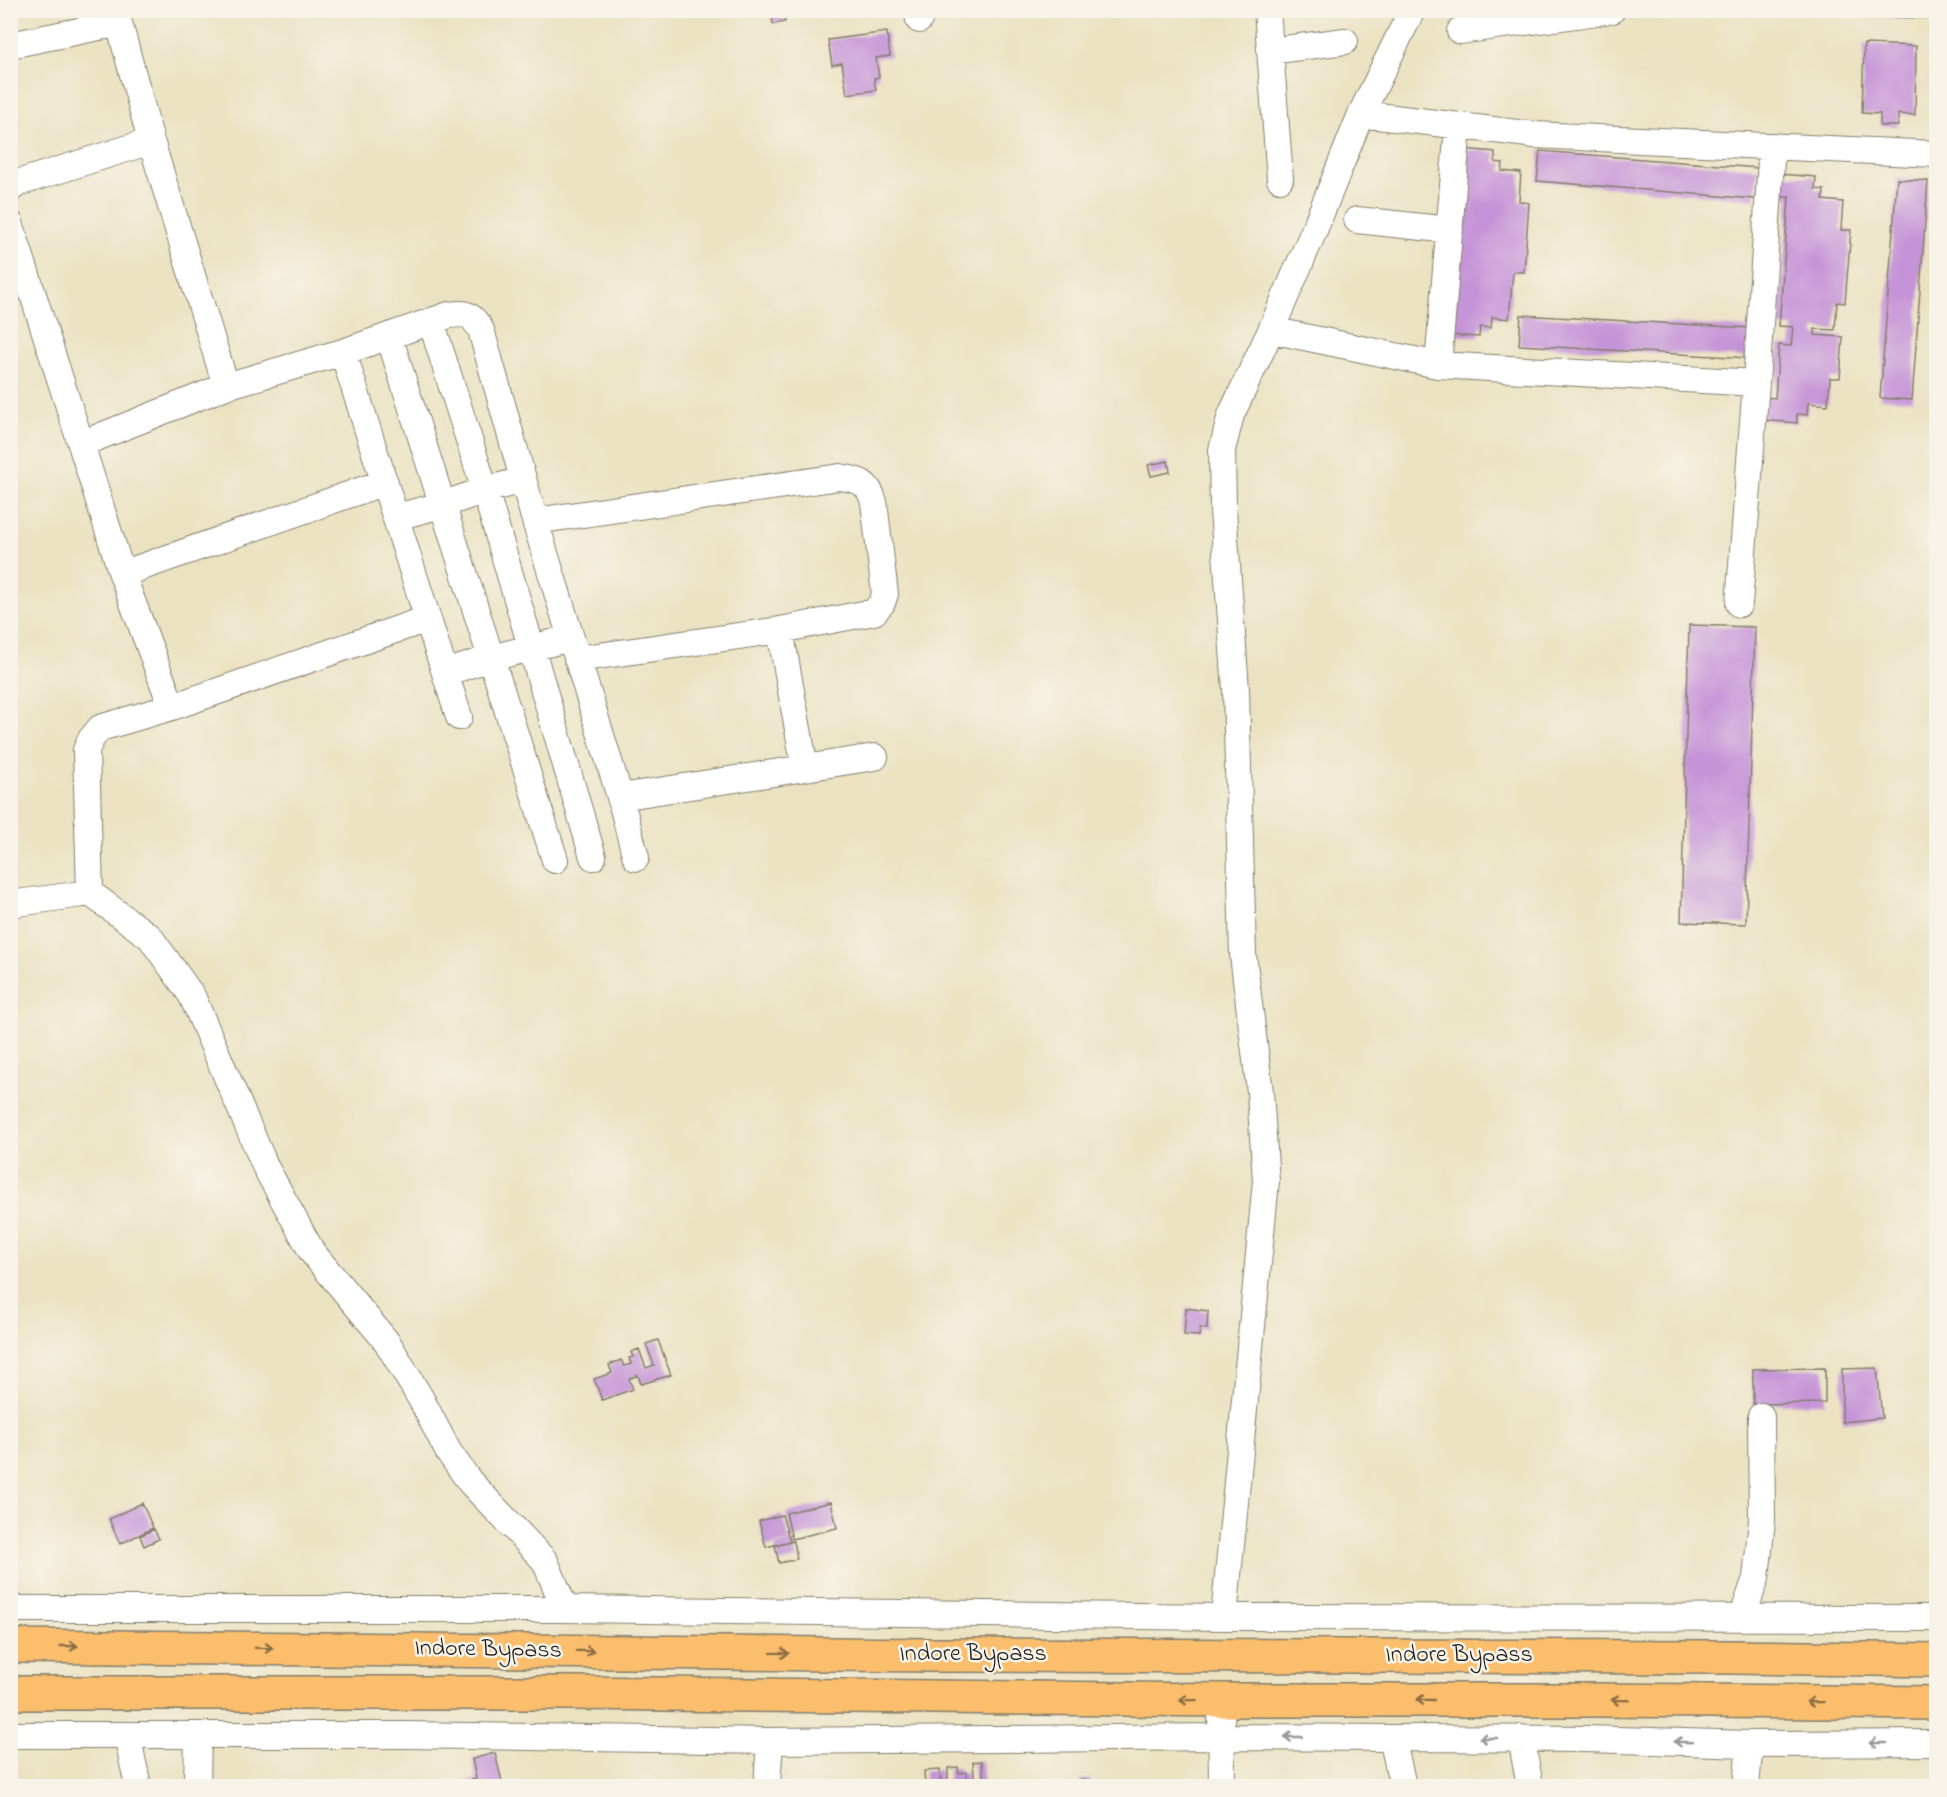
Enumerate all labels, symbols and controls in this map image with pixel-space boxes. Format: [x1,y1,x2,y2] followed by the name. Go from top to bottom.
[414,1631,562,1670] street label: Indore Bypass
[899,1637,1047,1673] street label: Indore Bypass
[1385,1638,1533,1674] street label: Indore Bypass
[58,1640,78,1652] one-way arrow
[253,1642,273,1654] one-way arrow
[574,1645,594,1657] one-way arrow
[769,1647,789,1659] one-way arrow
[1179,1694,1199,1706] one-way arrow
[1416,1694,1436,1706] one-way arrow
[1611,1694,1631,1706] one-way arrow
[1806,1696,1826,1708] one-way arrow
[1284,1732,1304,1743] one-way arrow
[1479,1732,1499,1744] one-way arrow
[1674,1736,1694,1747] one-way arrow
[1869,1737,1889,1749] one-way arrow

